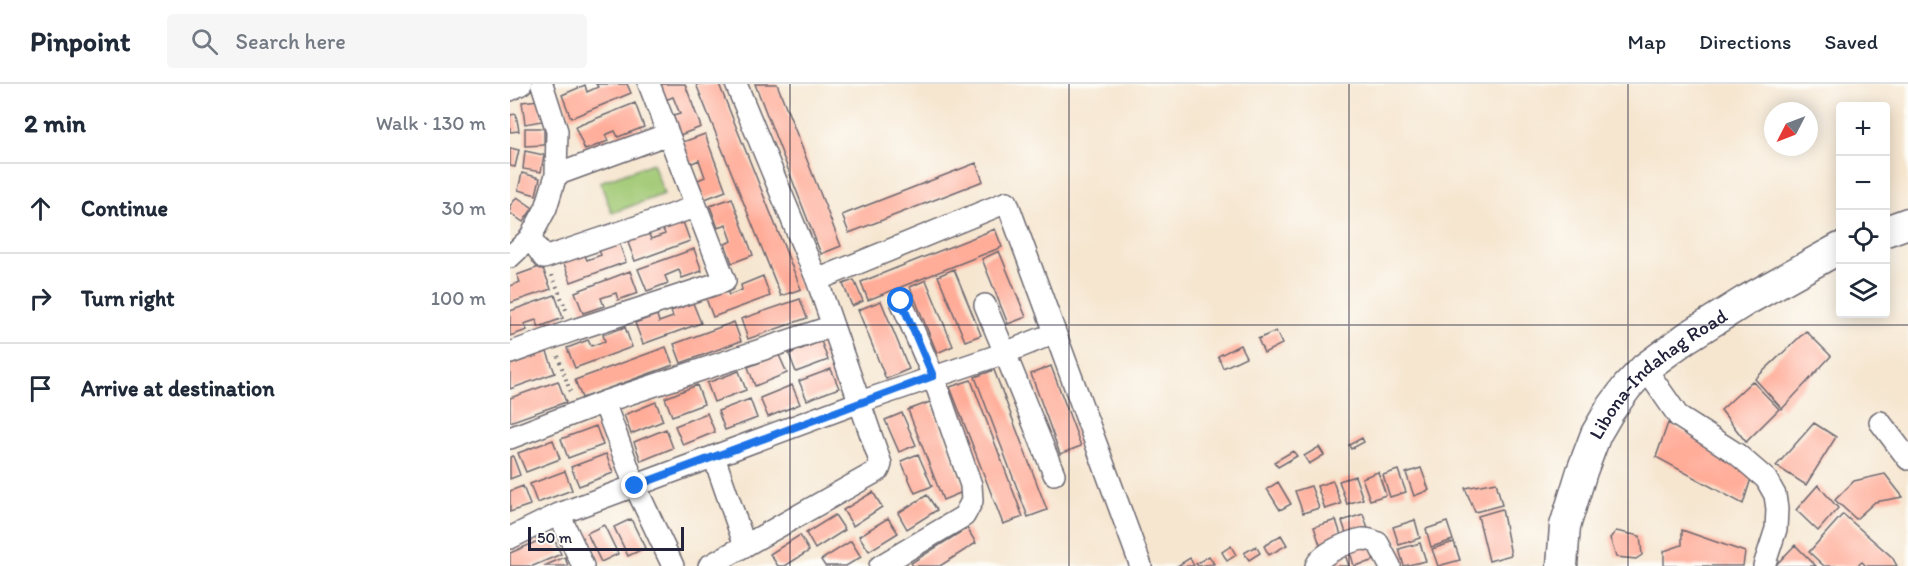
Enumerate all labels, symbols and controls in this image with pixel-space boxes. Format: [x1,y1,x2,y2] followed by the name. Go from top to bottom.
[167,14,587,68] search box
[30,24,131,58] text: Pinpoint
[188,25,221,58] icon: search
[236,28,346,55] text: Search here
[1628,29,1666,54] text: Map
[1699,29,1791,54] text: Directions
[1824,29,1878,54] text: Saved
[1764,102,1818,156] north arrow
[1836,102,1890,318] map controls
[1836,102,1890,156] button: +
[24,107,86,139] text: 2 min
[376,111,486,135] text: Walk · 130 m
[1836,156,1890,210] button: −
[24,192,57,225] icon: ahead
[81,195,168,222] text: Continue
[441,196,486,220] text: 30 m
[1836,210,1890,264] button: locate
[1836,264,1890,318] button: layers
[24,282,57,315] icon: right
[81,285,175,312] text: Turn right
[431,286,486,310] text: 100 m
[887,287,913,313] route start
[1584,303,1732,444] street label: Libona-Indahag Road
[24,372,57,405] icon: arrive
[81,375,275,402] text: Arrive at destination
[621,472,647,498] route end
[528,524,684,552] scale bar
[537,528,572,547] text: 50 m

